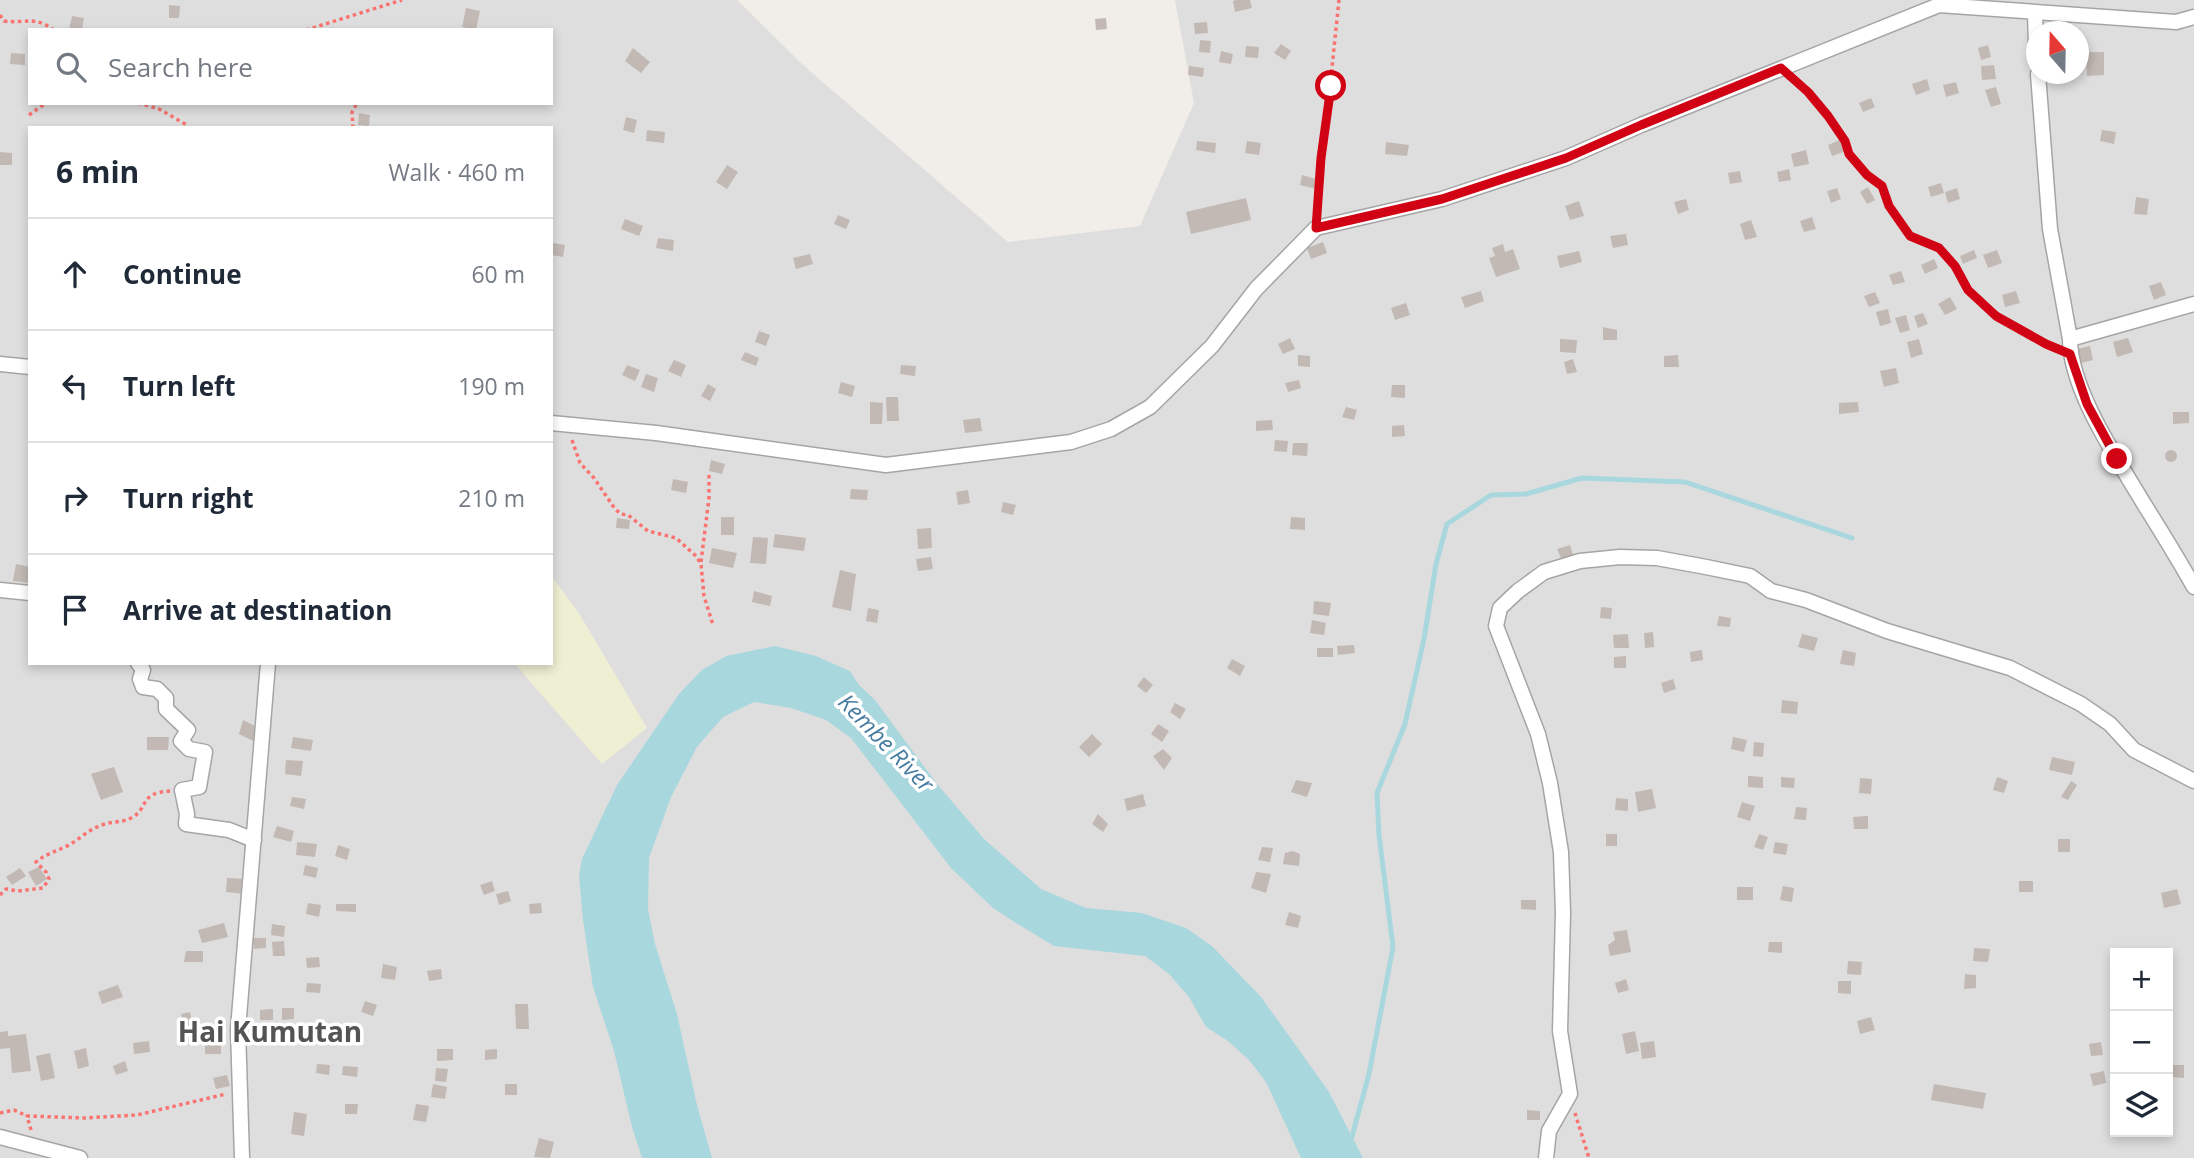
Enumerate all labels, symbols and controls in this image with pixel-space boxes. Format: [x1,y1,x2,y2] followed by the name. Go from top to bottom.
[2026,21,2089,84] north arrow
[28,28,553,105] search box
[52,48,90,86] icon: search
[108,49,253,85] text: Search here
[1315,70,1346,101] route start
[56,151,139,192] text: 6 min
[388,156,525,188] text: Walk · 460 m
[56,255,94,293] icon: ahead
[123,256,242,292] text: Continue
[471,258,525,290] text: 60 m
[56,367,94,405] icon: left
[123,368,235,404] text: Turn left
[458,370,525,402] text: 190 m
[2101,443,2132,474] route end
[56,479,94,517] icon: right
[123,480,254,516] text: Turn right
[458,482,525,514] text: 210 m
[56,591,94,629] icon: arrive
[123,592,392,628] text: Arrive at destination
[832,686,942,799] water label: Kembe River
[2110,948,2173,1137] map controls
[2110,948,2173,1011] button: +
[2110,1011,2173,1074] button: −
[178,1012,362,1050] district label: Hai Kumutan
[2110,1074,2173,1137] button: layers

